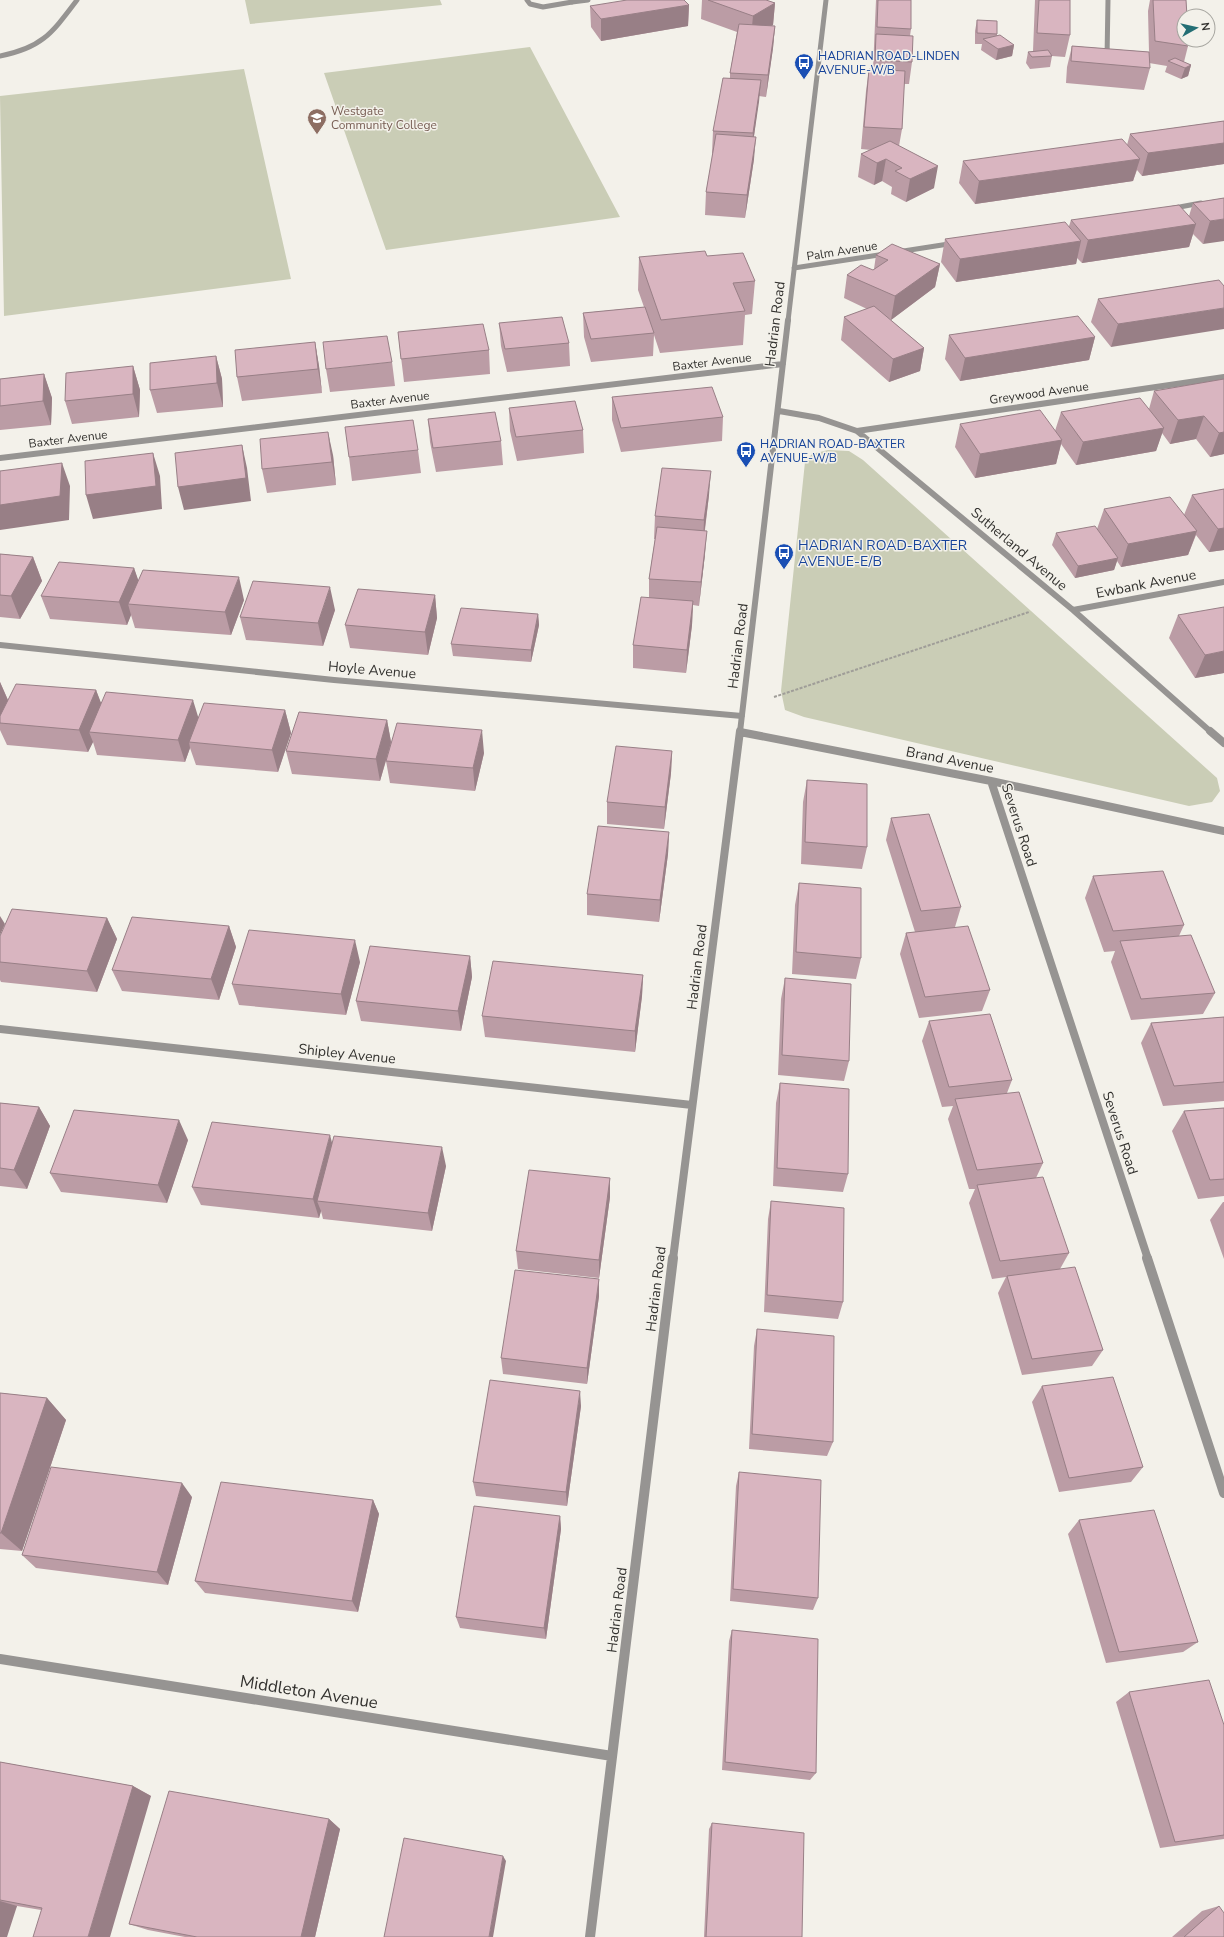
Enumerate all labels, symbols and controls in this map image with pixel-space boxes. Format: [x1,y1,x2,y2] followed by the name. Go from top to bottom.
[1176,8,1216,48] north arrow
[1197,22,1213,32] text: N
[818,48,960,78] place label: HADRIAN ROAD-LINDEN AVENUE-W/B
[793,52,815,80] bus stop icon: HADRIAN ROAD-LINDEN AVENUE-W/B
[331,103,437,133] place label: Westgate Community College
[306,107,328,135] school or university icon: Westgate Community College
[805,238,879,264] street label: Palm Avenue
[760,280,790,368] street label: Hadrian Road
[672,349,752,375] street label: Baxter Avenue
[988,378,1090,408] street label: Greywood Avenue
[350,387,430,413] street label: Baxter Avenue
[28,426,108,452] street label: Baxter Avenue
[760,436,905,466] place label: HADRIAN ROAD-BAXTER AVENUE-W/B
[735,440,757,468] bus stop icon: HADRIAN ROAD-BAXTER AVENUE-W/B
[967,503,1071,595] street label: Sutherland Avenue
[798,536,967,571] place label: HADRIAN ROAD-BAXTER AVENUE-E/B
[773,542,795,570] bus stop icon: HADRIAN ROAD-BAXTER AVENUE-E/B
[1094,565,1198,603] street label: Ewbank Avenue
[723,602,753,690] street label: Hadrian Road
[327,657,417,683] street label: Hoyle Avenue
[904,742,996,778] street label: Brand Avenue
[997,781,1041,869] street label: Severus Road
[682,923,712,1011] street label: Hadrian Road
[297,1039,397,1069] street label: Shipley Avenue
[1098,1089,1142,1177] street label: Severus Road
[641,1245,671,1333] street label: Hadrian Road
[602,1566,632,1654] street label: Hadrian Road
[238,1670,380,1714] street label: Middleton Avenue

